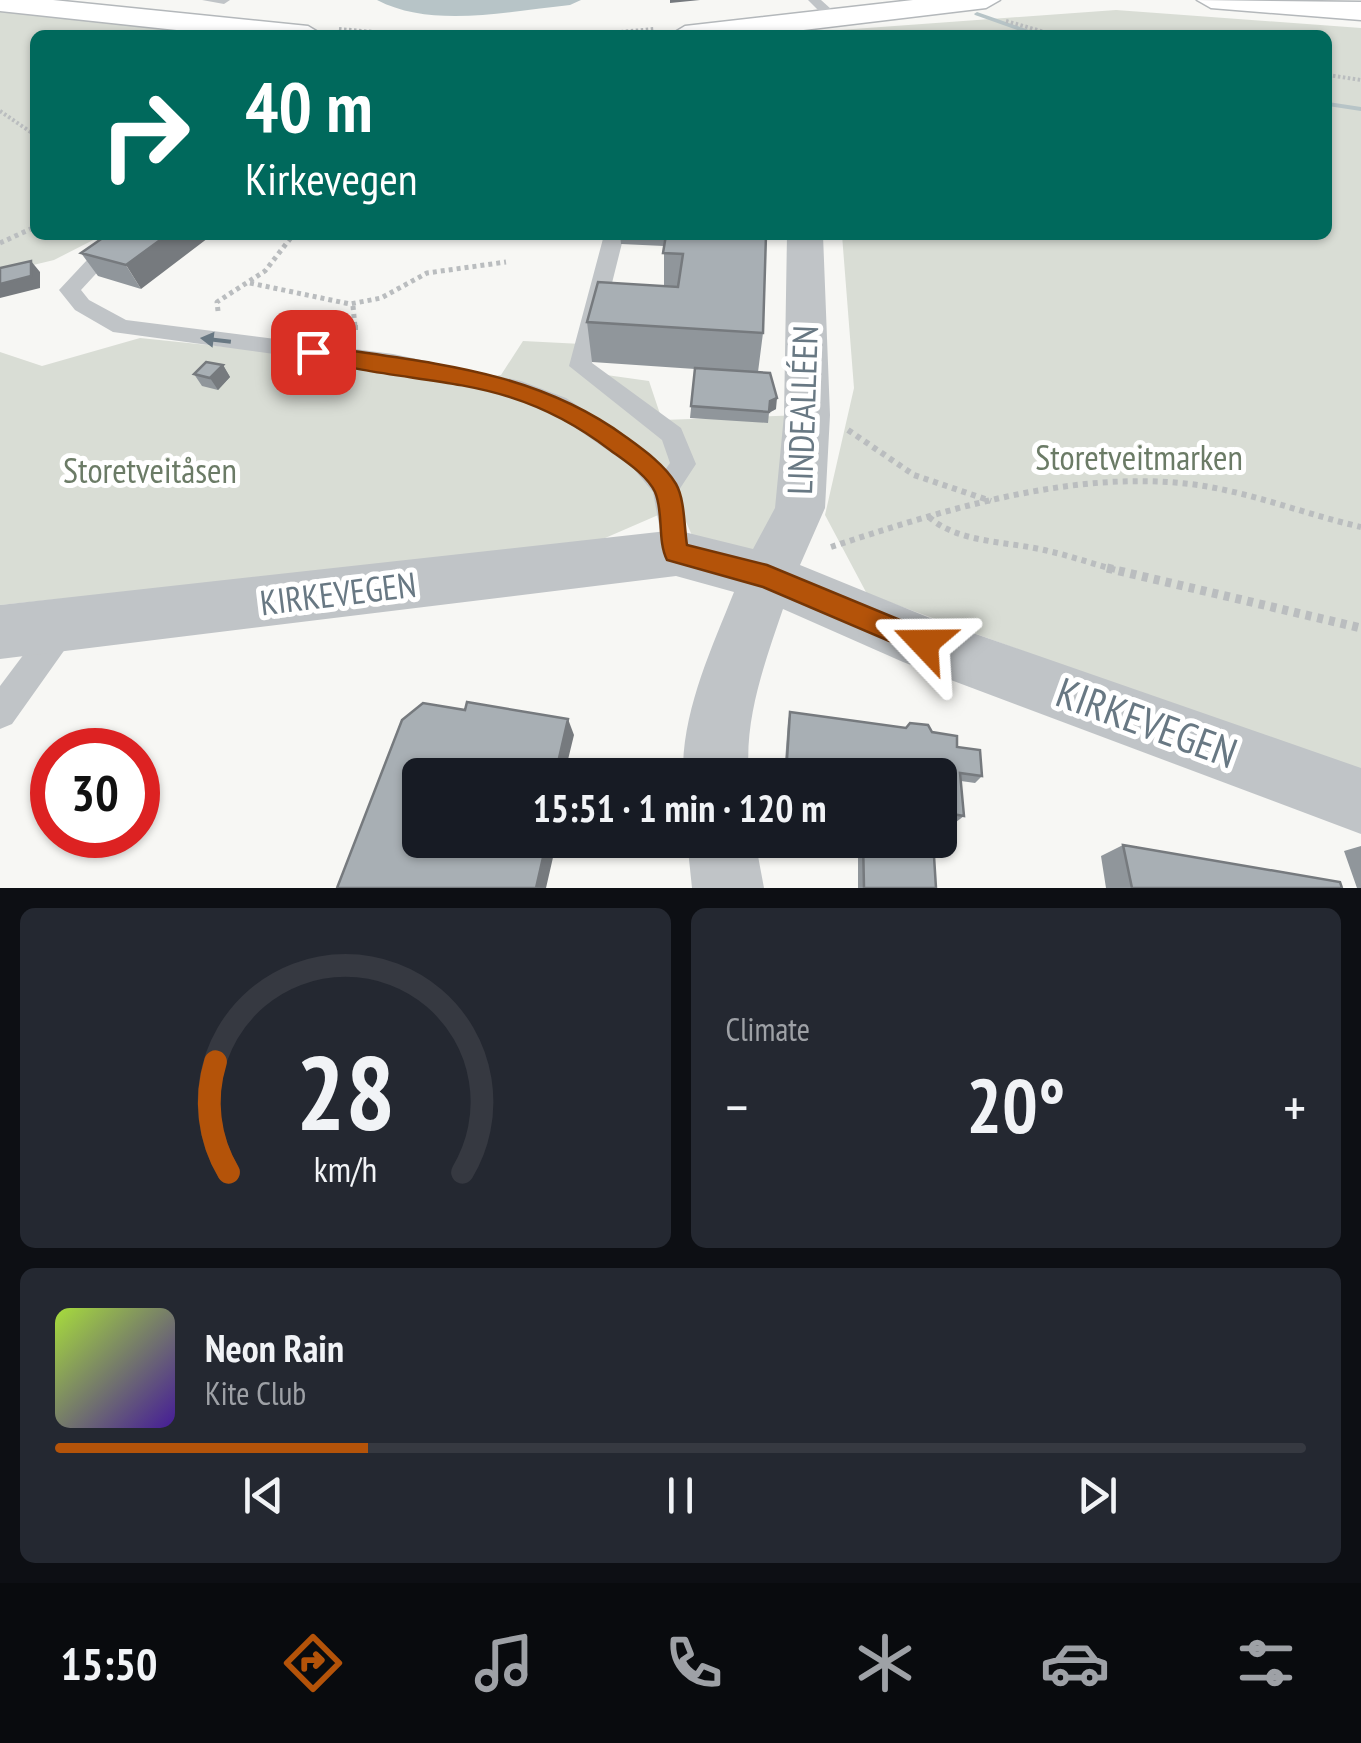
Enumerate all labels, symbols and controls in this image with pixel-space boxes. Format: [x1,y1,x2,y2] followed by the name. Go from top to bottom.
[245,61,373,151] text: 40 m
[80,70,210,200] icon: right
[245,149,418,207] text: Kirkevegen
[271,310,356,395] pin
[286,325,341,380] icon: arrive
[776,325,828,495] street label: LINDEALLÉEN
[200,332,231,348] one-way arrow
[1035,434,1243,480] park label: Storetveitmarken
[63,447,237,493] park label: Storetveitåsen
[257,561,419,625] street label: KIRKEVEGEN
[872,591,976,695] position arrow
[1049,664,1245,780] street label: KIRKEVEGEN
[30,728,160,858] speed limit sign: 30
[533,783,826,832] text: 15:51 · 1 min · 120 m
[726,1008,810,1050] text: Climate
[296,1024,395,1159] text: 28
[966,1057,1065,1154] text: 20°
[726,1071,748,1142] text: −
[1283,1071,1306,1142] text: +
[314,1146,377,1192] text: km/h
[205,1323,344,1372] text: Neon Rain
[205,1372,306,1414] text: Kite Club
[236,1468,291,1523] icon: previous
[653,1468,708,1523] icon: pause
[1070,1468,1125,1523] icon: next
[278,1628,348,1698] icon: directions
[469,1628,539,1698] icon: music
[659,1628,729,1698] icon: phone
[850,1628,920,1698] icon: climate
[1040,1628,1110,1698] icon: car
[1231,1628,1301,1698] icon: filters
[60,1634,158,1692] text: 15:50

